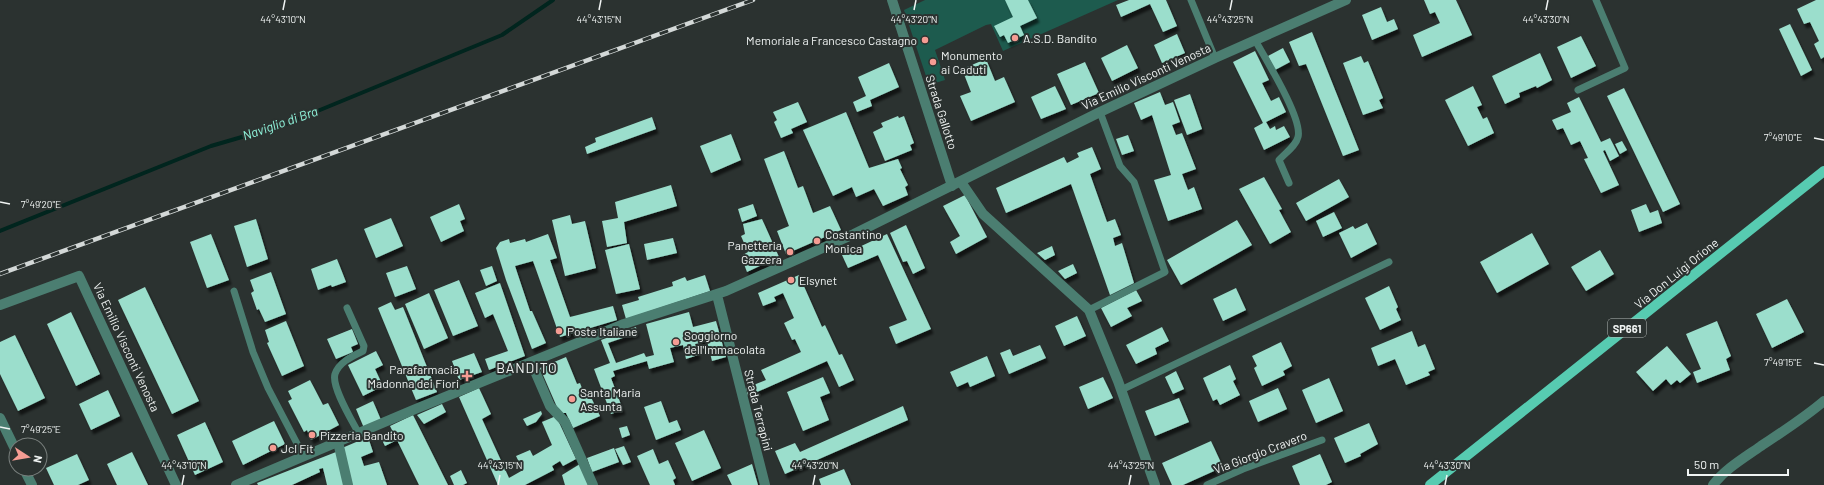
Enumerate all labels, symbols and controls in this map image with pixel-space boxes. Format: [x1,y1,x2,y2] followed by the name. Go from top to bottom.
[260,13,306,25] text: 44°43'10"N
[577,13,621,25] text: 44°43'15"N
[890,13,938,25] text: 44°43'20"N
[1207,13,1253,25] text: 44°43'25"N
[1523,13,1570,25] text: 44°43'30"N
[1023,31,1097,45] place label: A.S.D. Bandito
[746,33,917,47] place label: Memoriale a Francesco Castagno
[1010,33,1020,43] marker: A.S.D. Bandito
[920,35,930,45] marker: Memoriale a Francesco Castagno
[1079,40,1213,112] street label: Via Emilio Visconti Venosta
[941,48,1002,76] place label: Monumento ai Caduti
[928,57,938,67] marker: Monumento ai Caduti
[923,73,961,151] street label: Strada Gallotto
[240,103,320,143] water label: Naviglio di Bra
[1764,131,1802,143] text: 7°49'10"E
[21,198,61,210] text: 7°49'20"E
[825,227,882,255] place label: Costantino Monica
[1631,235,1721,311] street label: Via Don Luigi Orione
[812,236,822,246] marker: Costantino Monica
[728,238,782,266] place label: Panetteria Gazzera
[785,247,795,257] marker: Panetteria Gazzera
[799,273,837,287] place label: Elsynet
[786,275,796,285] marker: Elsynet
[91,280,163,414] street label: Via Emilio Visconti Venosta
[1608,319,1646,337] road number: SP661
[567,324,638,338] place label: Poste Italiane
[554,326,564,336] marker: Poste Italiane
[684,328,765,356] place label: Soggiorno dell'Immacolata
[671,337,681,347] marker: Soggiorno dell'Immacolata
[1764,356,1802,368] text: 7°49'15"E
[496,359,558,376] district label: BANDITO
[367,362,459,390] place label: Parafarmacia Madonna dei Fiori
[742,368,776,452] street label: Strada Terrapini
[462,371,472,381] marker: Parafarmacia Madonna dei Fiori
[580,385,641,413] place label: Santa Maria Assunta
[567,394,577,404] marker: Santa Maria Assunta
[21,423,61,435] text: 7°49'25"E
[320,428,404,442] place label: Pizzeria Bandito
[1211,428,1309,476] street label: Via Giorgio Cravero
[307,430,317,440] marker: Pizzeria Bandito
[8,437,48,477] north arrow
[281,441,314,455] place label: Jcl Fit
[268,443,278,453] marker: Jcl Fit
[1688,451,1788,477] scale bar
[31,454,45,464] text: N
[1694,457,1719,471] text: 50 m
[161,459,207,471] text: 44°43'10"N
[478,459,522,471] text: 44°43'15"N
[791,459,839,471] text: 44°43'20"N
[1108,459,1154,471] text: 44°43'25"N
[1424,459,1471,471] text: 44°43'30"N

